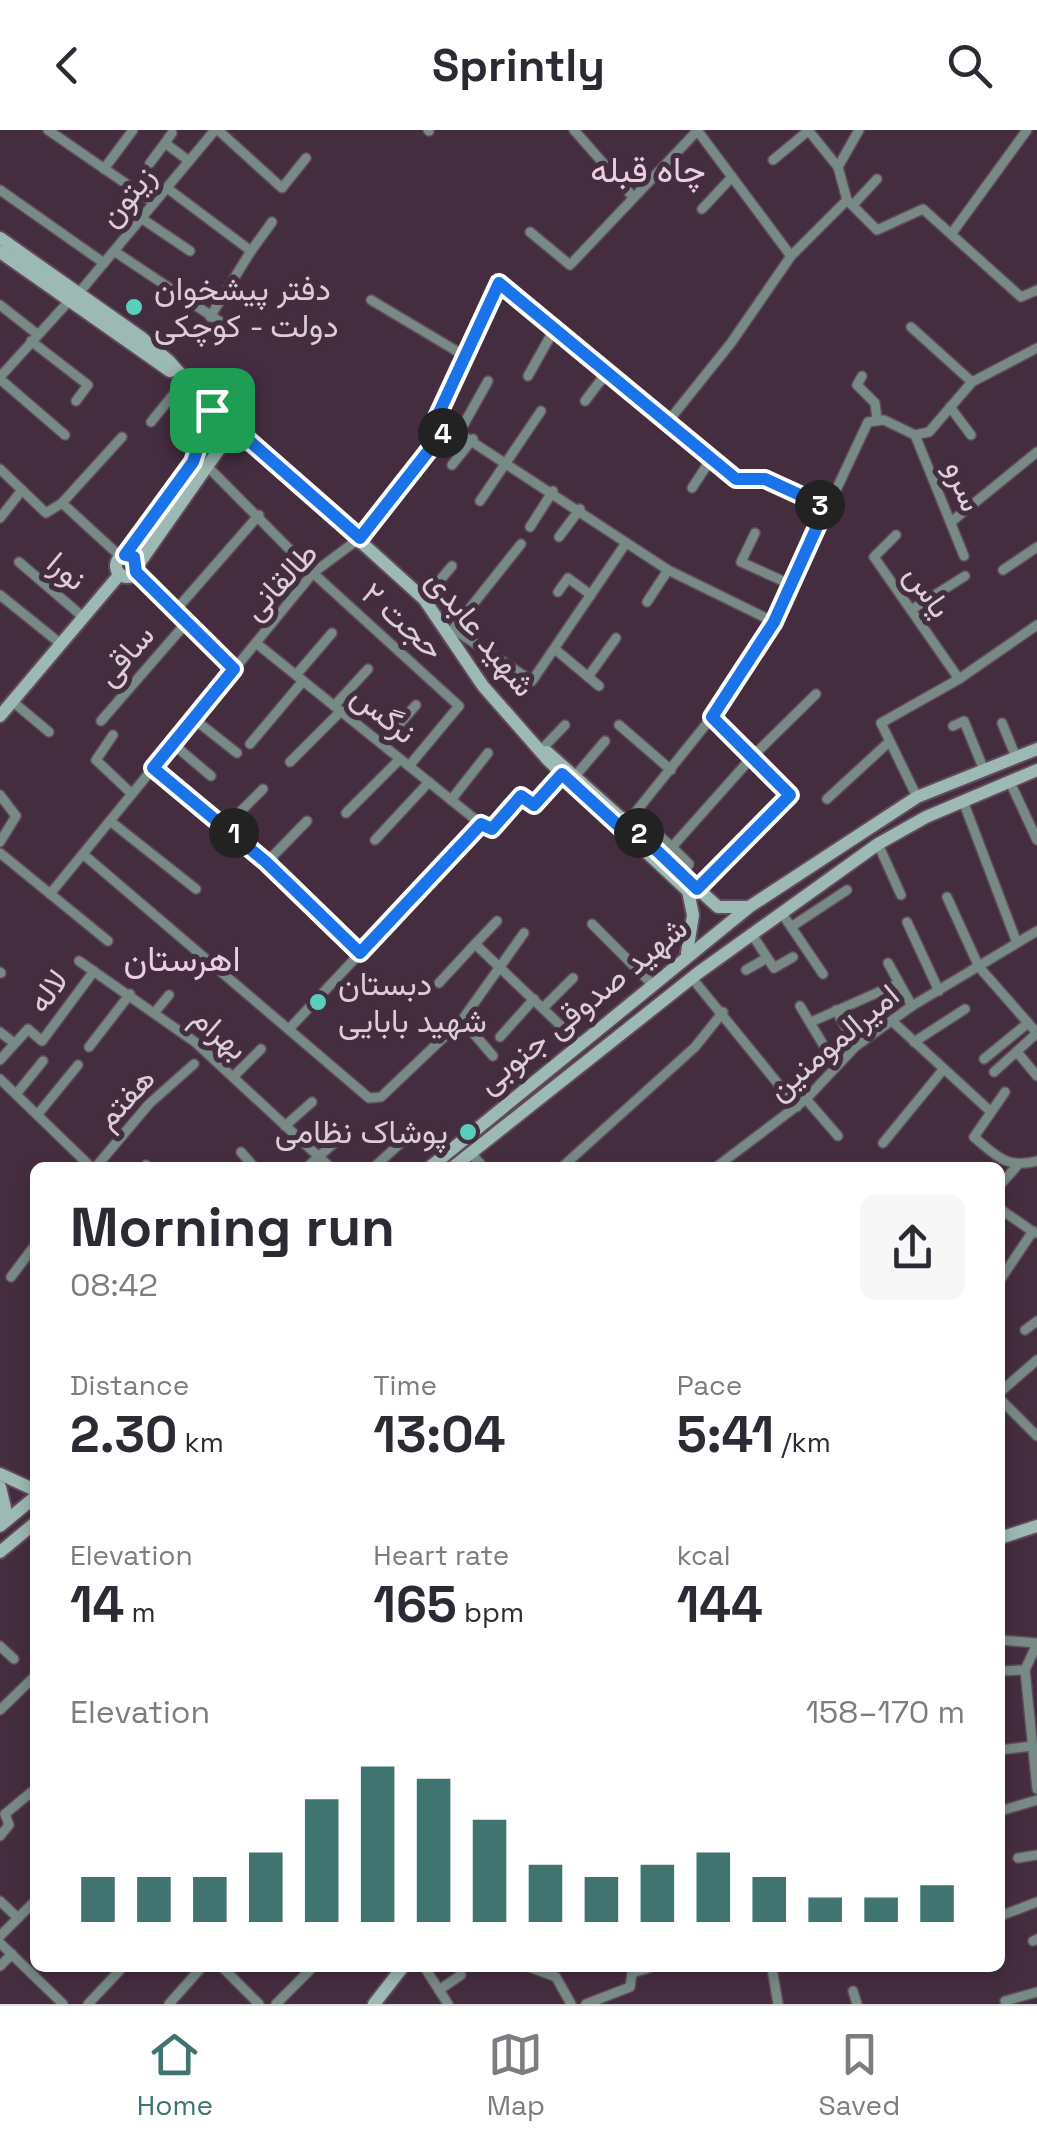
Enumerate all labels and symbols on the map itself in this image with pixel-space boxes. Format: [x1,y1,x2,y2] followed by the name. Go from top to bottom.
[590,148,706,194] district label: چاه قبله
[90,157,164,235] street label: زیتون
[154,269,339,348] place label: دفتر پیشخوان دولت - کوچکی
[123,296,145,318] marker: دفتر پیشخوان دولت - کوچکی
[170,368,255,453] pin
[418,408,468,458] pin: 4
[936,455,992,517] street label: سرو
[795,480,845,530] pin: 3
[234,533,326,629] street label: طالقانی
[39,543,95,599] street label: نورا
[896,557,960,625] street label: یاس
[418,561,544,705] street label: شهید عابدی
[353,573,453,669] street label: حجت ۲
[87,616,163,694] street label: ساقی
[343,676,425,752] street label: نرگس
[209,808,259,858] pin: 1
[614,808,664,858] pin: 2
[469,908,695,1102] street label: شهید صدوقی جنوبی
[123,937,241,981] district label: اهرستان
[19,961,77,1021] street label: لاله
[338,964,487,1041] place label: دبستان شهید بابایی
[759,975,907,1109] street label: امیرالمومنین
[307,991,329,1013] marker: دبستان شهید بابایی
[183,998,257,1069] street label: بهرام
[87,1059,164,1138] street label: هفتم
[275,1112,448,1154] place label: پوشاک نظامی
[457,1121,479,1143] marker: پوشاک نظامی

